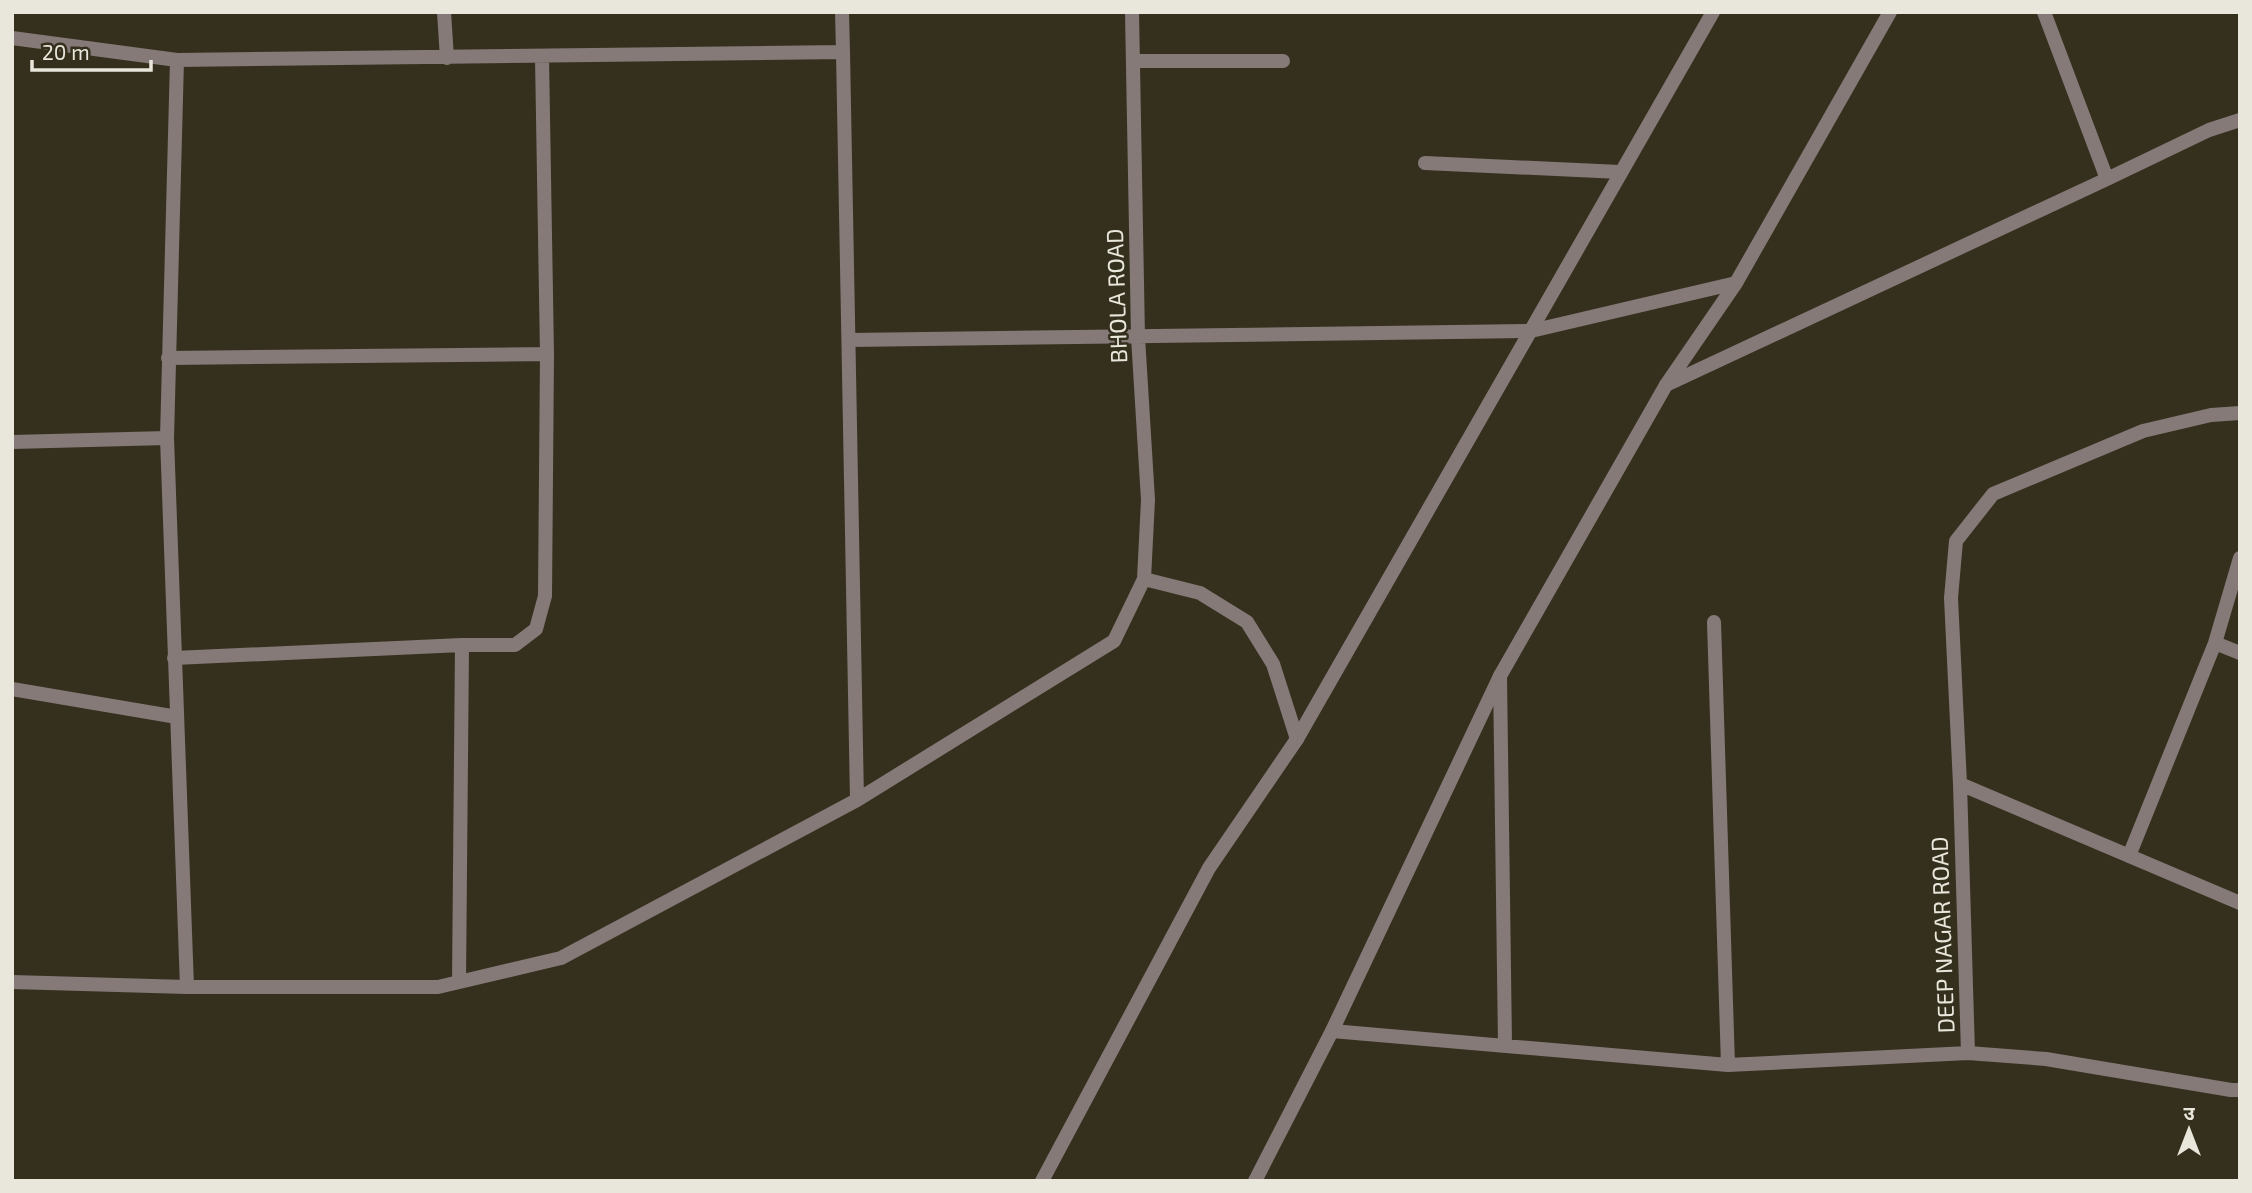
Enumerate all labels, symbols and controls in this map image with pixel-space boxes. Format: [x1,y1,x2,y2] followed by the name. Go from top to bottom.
[32,28,150,72] scale bar
[42,39,90,64] text: 20 m
[1100,228,1132,364] street label: BHOLA ROAD
[1925,836,1959,1034] street label: DEEP NAGAR ROAD
[2154,1095,2224,1165] north arrow
[2183,1101,2195,1124] text: उ

